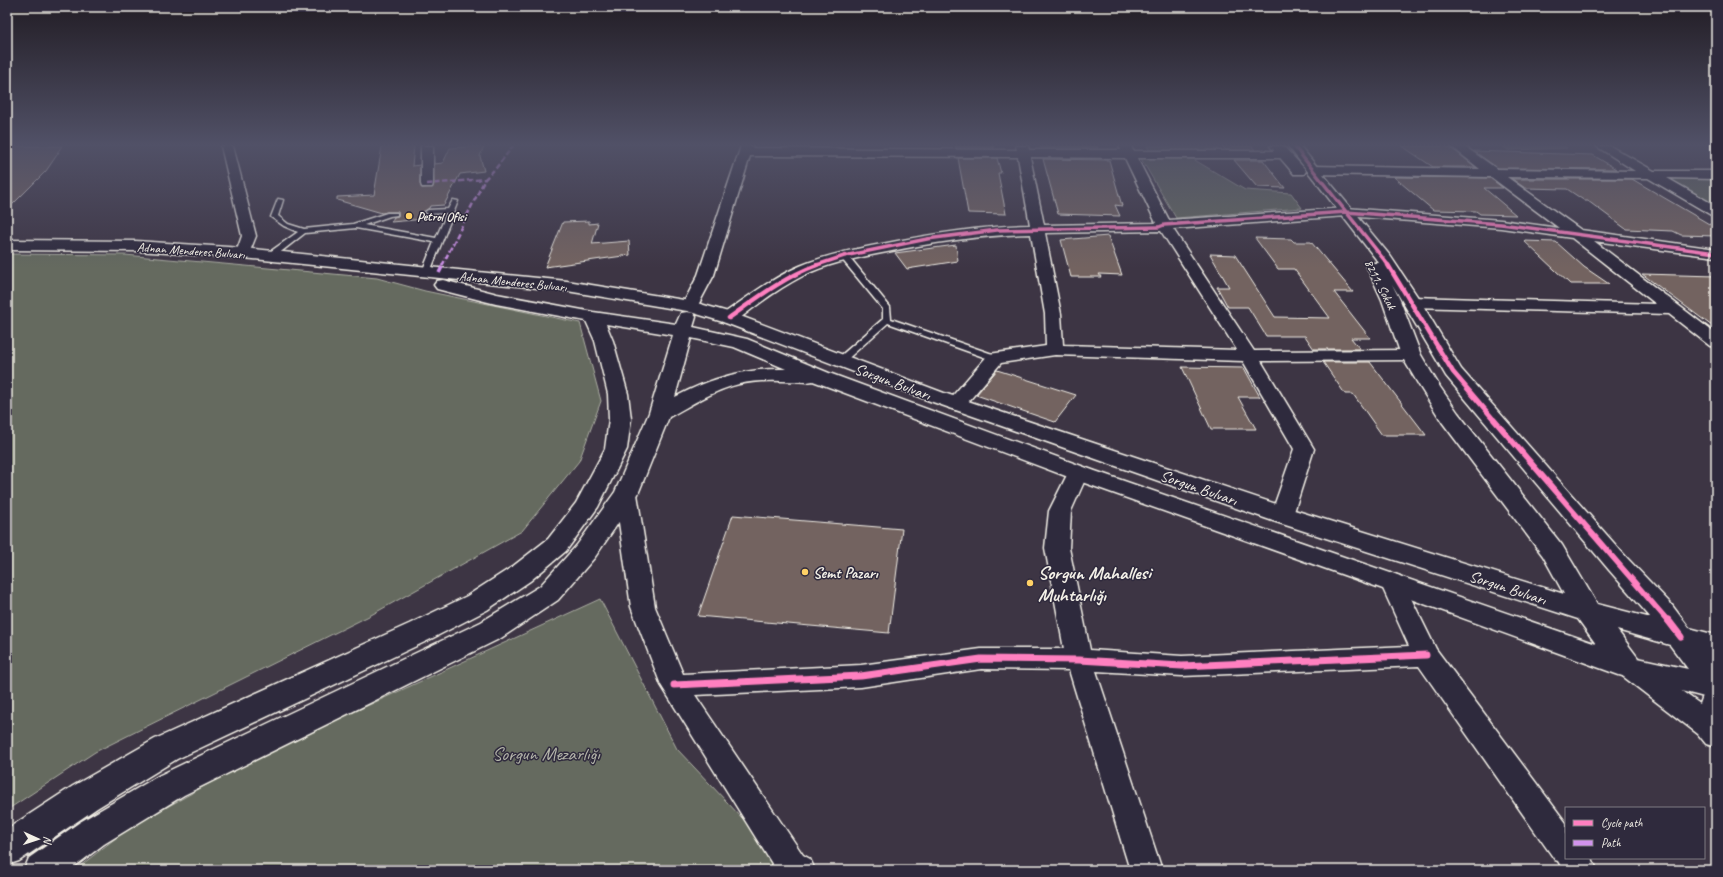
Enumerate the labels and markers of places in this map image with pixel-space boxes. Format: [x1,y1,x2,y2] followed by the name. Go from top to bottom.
[417,209,468,225] place label: Petrol Ofisi
[404,211,414,221] marker: Petrol Ofisi
[1038,561,1153,607] place label: Sorgun Mahallesi Muhtarlığı
[813,563,879,583] place label: Semt Pazarı
[800,567,810,577] marker: Semt Pazarı
[1025,578,1035,588] marker: Sorgun Mahallesi Muhtarlığı

